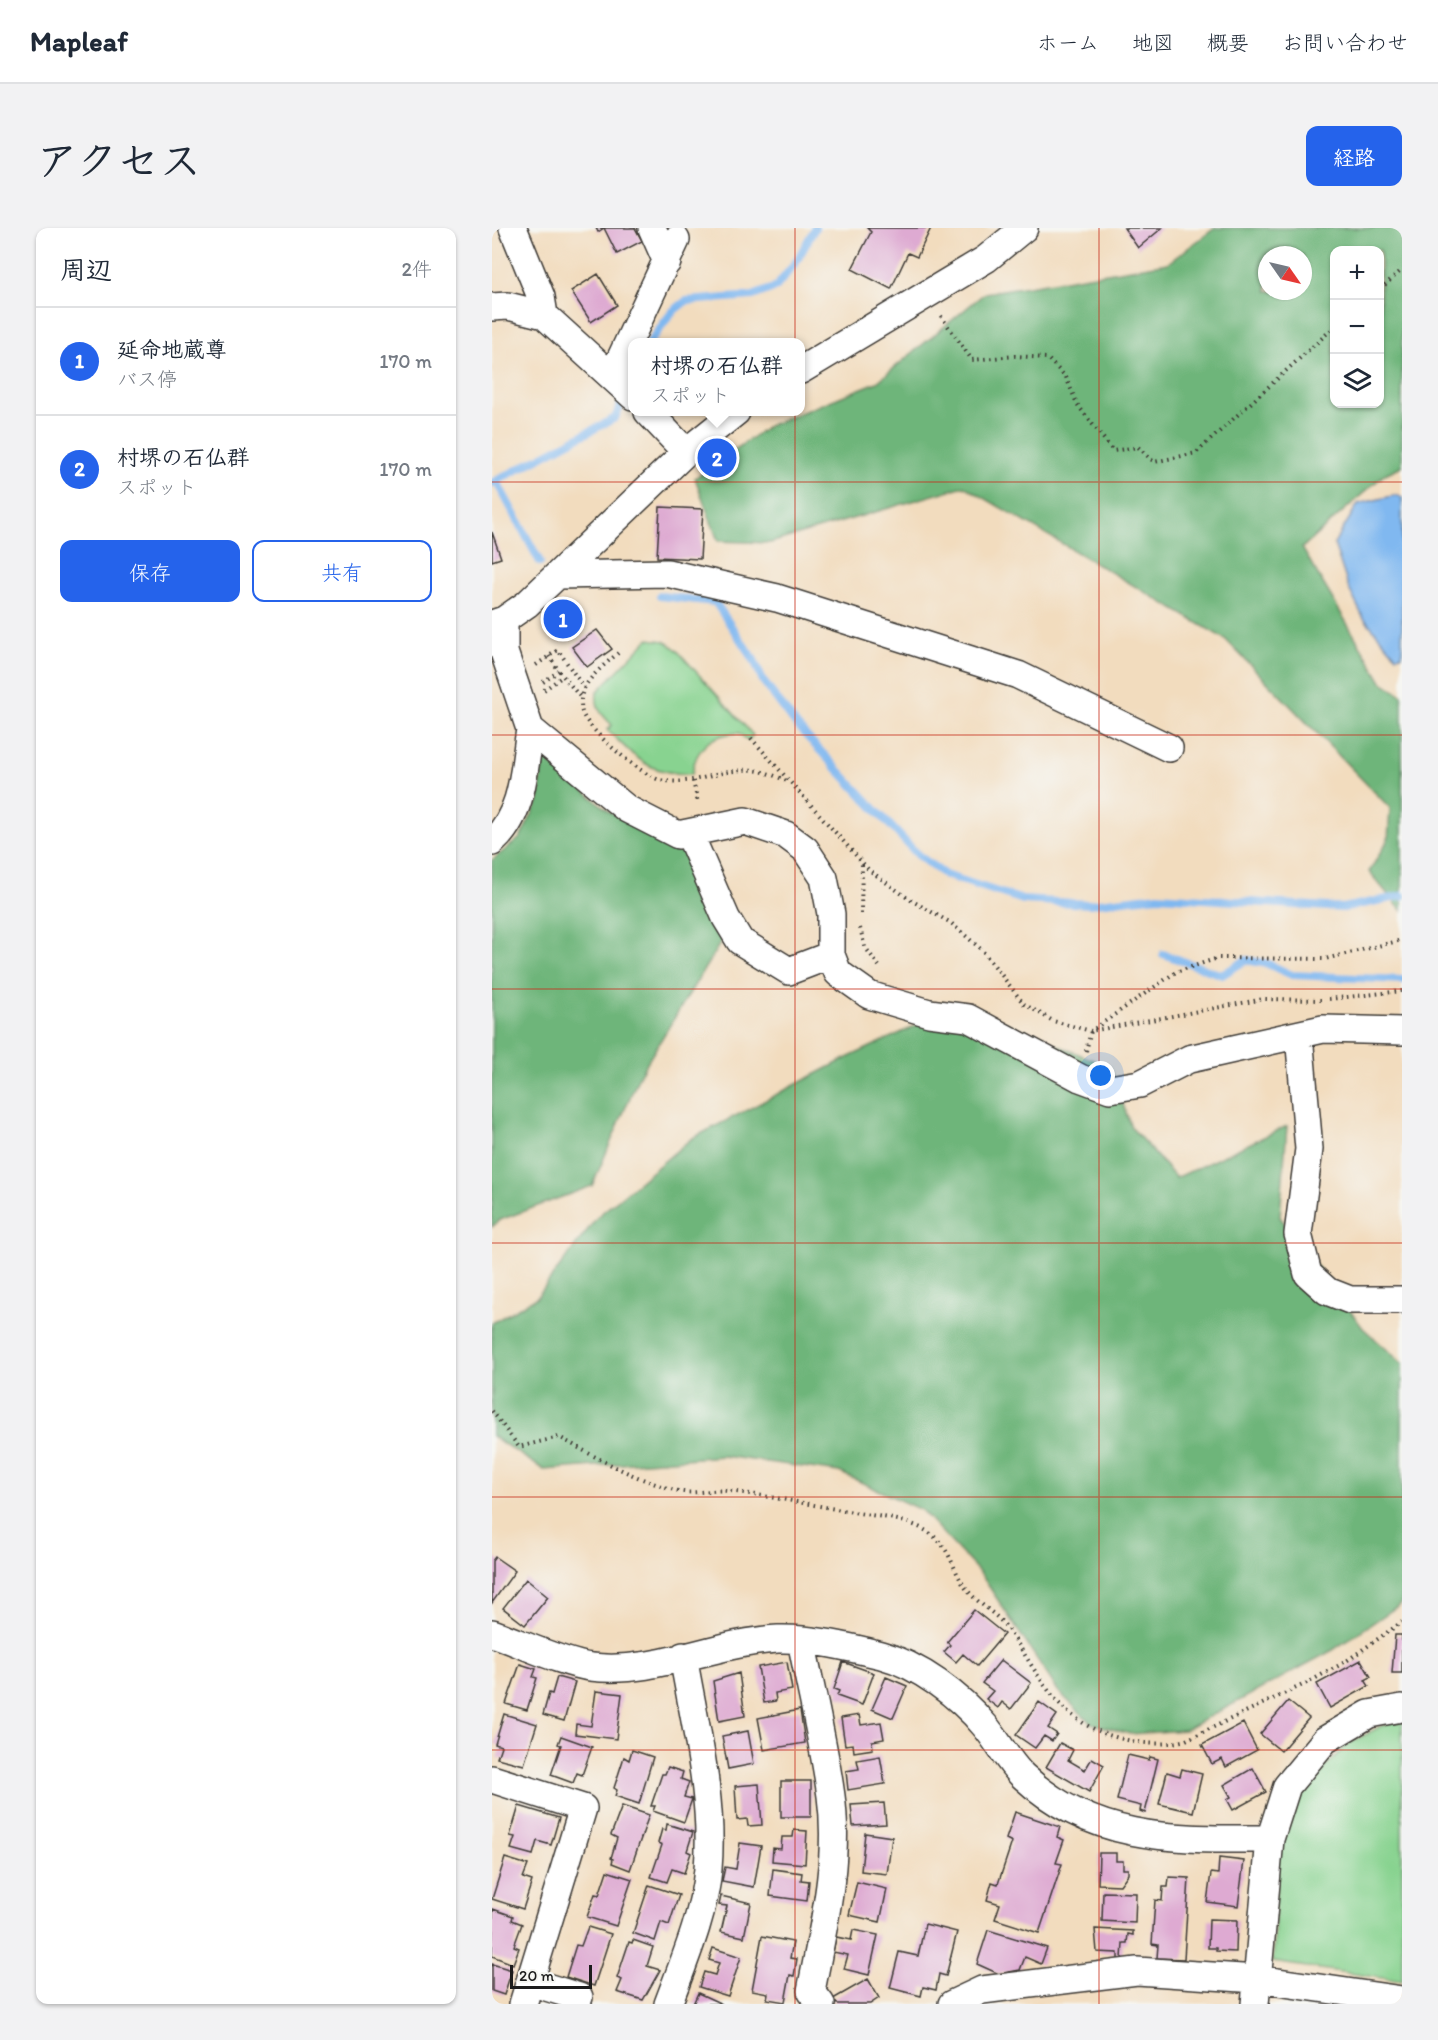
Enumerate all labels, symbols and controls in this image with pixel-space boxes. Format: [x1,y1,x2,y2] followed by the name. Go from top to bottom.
[30,24,128,58] text: Mapleaf
[1037,30,1099,55] text: ホーム
[1132,30,1174,55] text: 地図
[1207,30,1249,55] text: 概要
[1282,30,1408,55] text: お問い合わせ
[1306,126,1402,186] button: 経路
[36,135,201,186] text: アクセス
[1258,246,1312,300] north arrow
[1330,246,1384,408] map controls
[1330,246,1384,300] button: +
[60,254,112,286] text: 周辺
[401,257,432,281] text: 2件
[1330,300,1384,354] button: −
[117,336,227,363] text: 延命地蔵尊
[628,338,805,416] popup
[75,349,84,373] text: 1
[379,349,432,373] text: 170 m
[650,352,783,379] text: 村堺の石仏群
[1330,354,1384,408] button: layers
[117,367,177,391] text: バス停
[650,383,730,407] text: スポット
[698,436,736,480] pin: 2
[117,444,249,471] text: 村堺の石仏群
[74,457,85,481] text: 2
[379,457,432,481] text: 170 m
[117,475,197,499] text: スポット
[60,540,240,602] button: 保存
[252,540,432,602] button: 共有
[544,596,582,642] pin: 1
[1086,1061,1115,1090] your location
[510,1962,592,1990] scale bar
[519,1966,554,1985] text: 20 m

